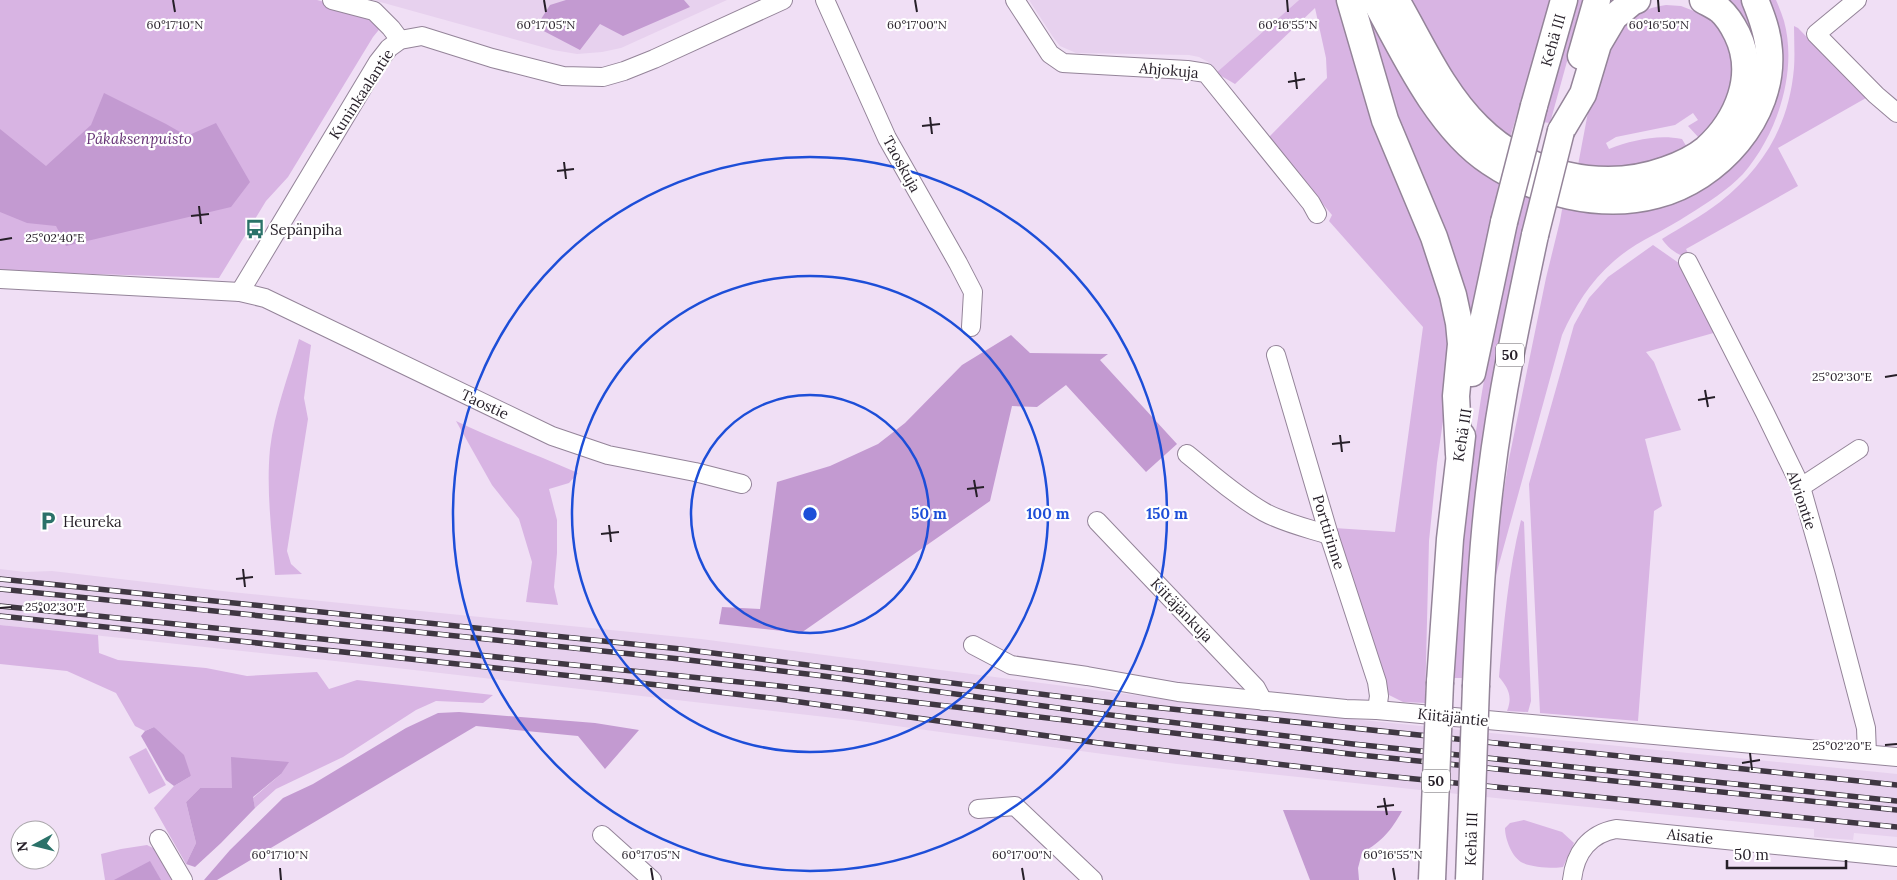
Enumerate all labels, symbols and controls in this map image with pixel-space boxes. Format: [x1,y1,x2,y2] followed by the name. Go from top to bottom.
[1536,11,1570,69] street label: Kehä III
[147,17,203,32] text: 60°17'10"N
[517,17,575,32] text: 60°17'05"N
[887,17,947,32] text: 60°17'00"N
[1258,17,1318,32] text: 60°16'55"N
[1629,17,1689,32] text: 60°16'50"N
[325,45,397,143] street label: Kuninkaalantie
[1137,58,1200,82] street label: Ahjokuja
[86,129,192,148] park label: Påkaksenpuisto
[879,133,925,196] street label: Taoskuja
[244,218,266,240] bus stop icon: Sepänpiha
[270,220,343,239] place label: Sepänpiha
[25,230,85,245] text: 25°02'40"E
[1496,344,1524,366] road number: 50
[1812,369,1872,384] text: 25°02'30"E
[458,385,512,423] street label: Taostie
[1448,407,1476,463] street label: Kehä III
[1783,467,1821,532] street label: Alviontie
[1309,492,1349,572] street label: Porttirinne
[911,504,947,523] text: 50 m
[1027,504,1070,523] text: 100 m
[1146,504,1188,523] text: 150 m
[801,505,819,523] centre of rings
[37,510,59,532] parking icon: Heureka
[63,512,122,531] place label: Heureka
[1147,574,1217,646] street label: Kiitäjänkuja
[25,599,85,614] text: 25°02'30"E
[1417,704,1489,730] street label: Kiitäjäntie
[1812,738,1872,753] text: 25°02'20"E
[1422,769,1450,792] road number: 50
[1461,812,1481,866] street label: Kehä III
[10,820,60,870] north arrow
[1665,824,1714,848] street label: Aisatie
[1727,838,1846,870] scale bar
[12,840,32,853] text: N
[1734,845,1769,864] text: 50 m
[252,847,308,862] text: 60°17'10"N
[622,847,680,862] text: 60°17'05"N
[992,847,1052,862] text: 60°17'00"N
[1363,847,1423,862] text: 60°16'55"N

